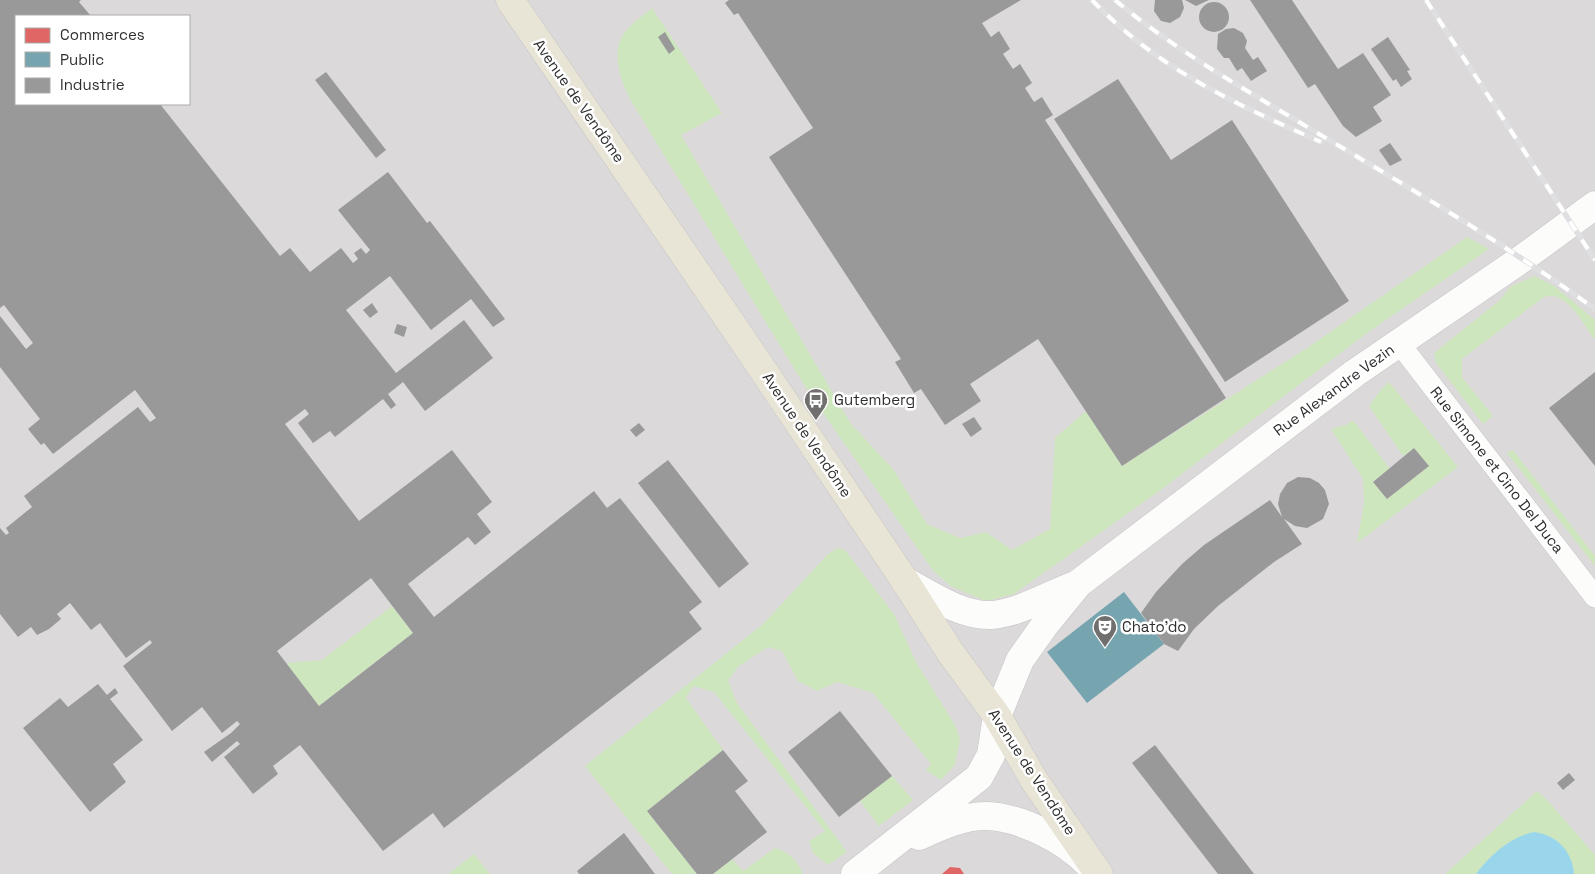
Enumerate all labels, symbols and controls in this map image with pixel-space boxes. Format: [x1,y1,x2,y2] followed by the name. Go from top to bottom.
[15,15,190,105] legend
[60,25,145,44] text: Commerces
[530,35,629,166] street label: Avenue de Vendôme
[60,50,104,69] text: Public
[60,75,125,94] text: Industrie
[1270,339,1398,440] street label: Rue Alexandre Vezin
[759,369,856,501] street label: Avenue de Vendôme
[1426,383,1569,557] street label: Rue Simone et Cino Del Duca
[803,387,829,421] bus stop icon: Gutemberg
[834,390,915,409] place label: Gutemberg
[1092,614,1118,648] theatre icon: Chato'do
[1122,617,1187,636] place label: Chato'do
[985,705,1080,838] street label: Avenue de Vendôme

